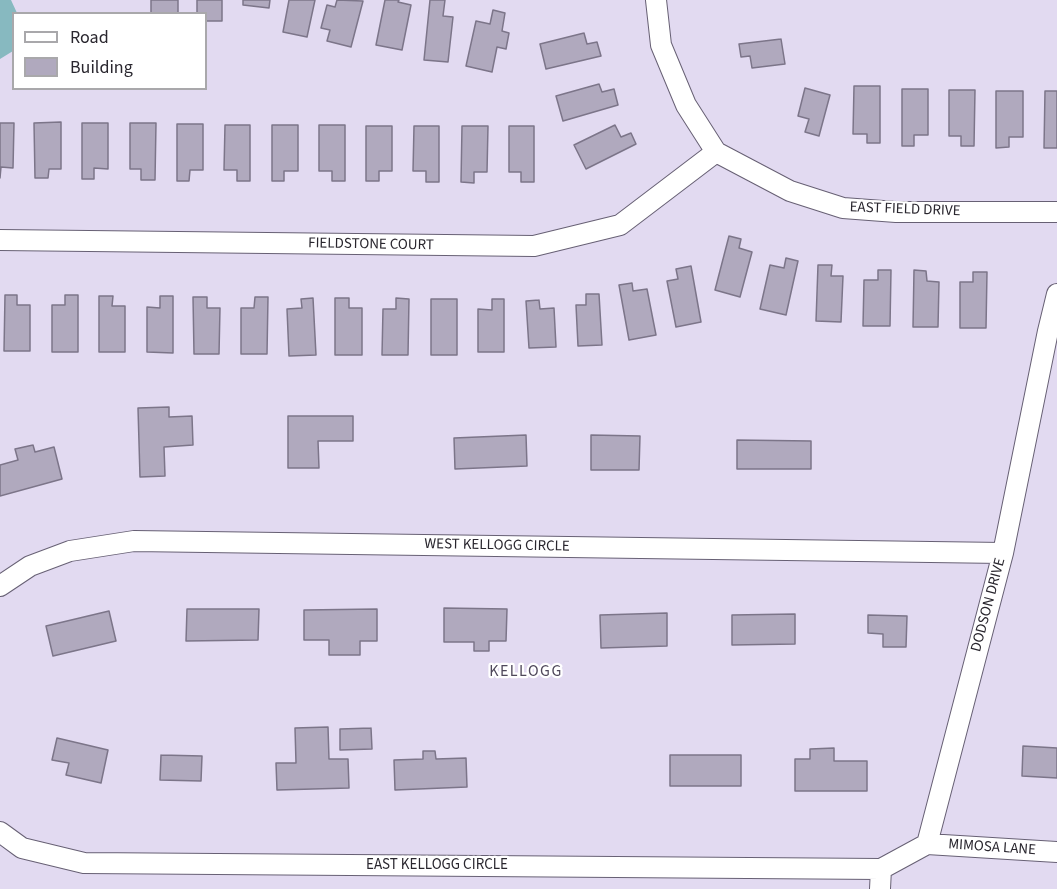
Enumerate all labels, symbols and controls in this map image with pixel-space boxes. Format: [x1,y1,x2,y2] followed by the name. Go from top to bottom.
[12,12,207,90] legend
[70,25,109,50] text: Road
[70,55,133,80] text: Building
[849,199,961,221] street label: EAST FIELD DRIVE
[308,235,434,255] street label: FIELDSTONE COURT
[424,536,570,556] street label: WEST KELLOGG CIRCLE
[968,556,1010,654] street label: DODSON DRIVE
[489,662,563,682] district label: KELLOGG
[948,836,1036,860] street label: MIMOSA LANE
[366,857,508,875] street label: EAST KELLOGG CIRCLE

